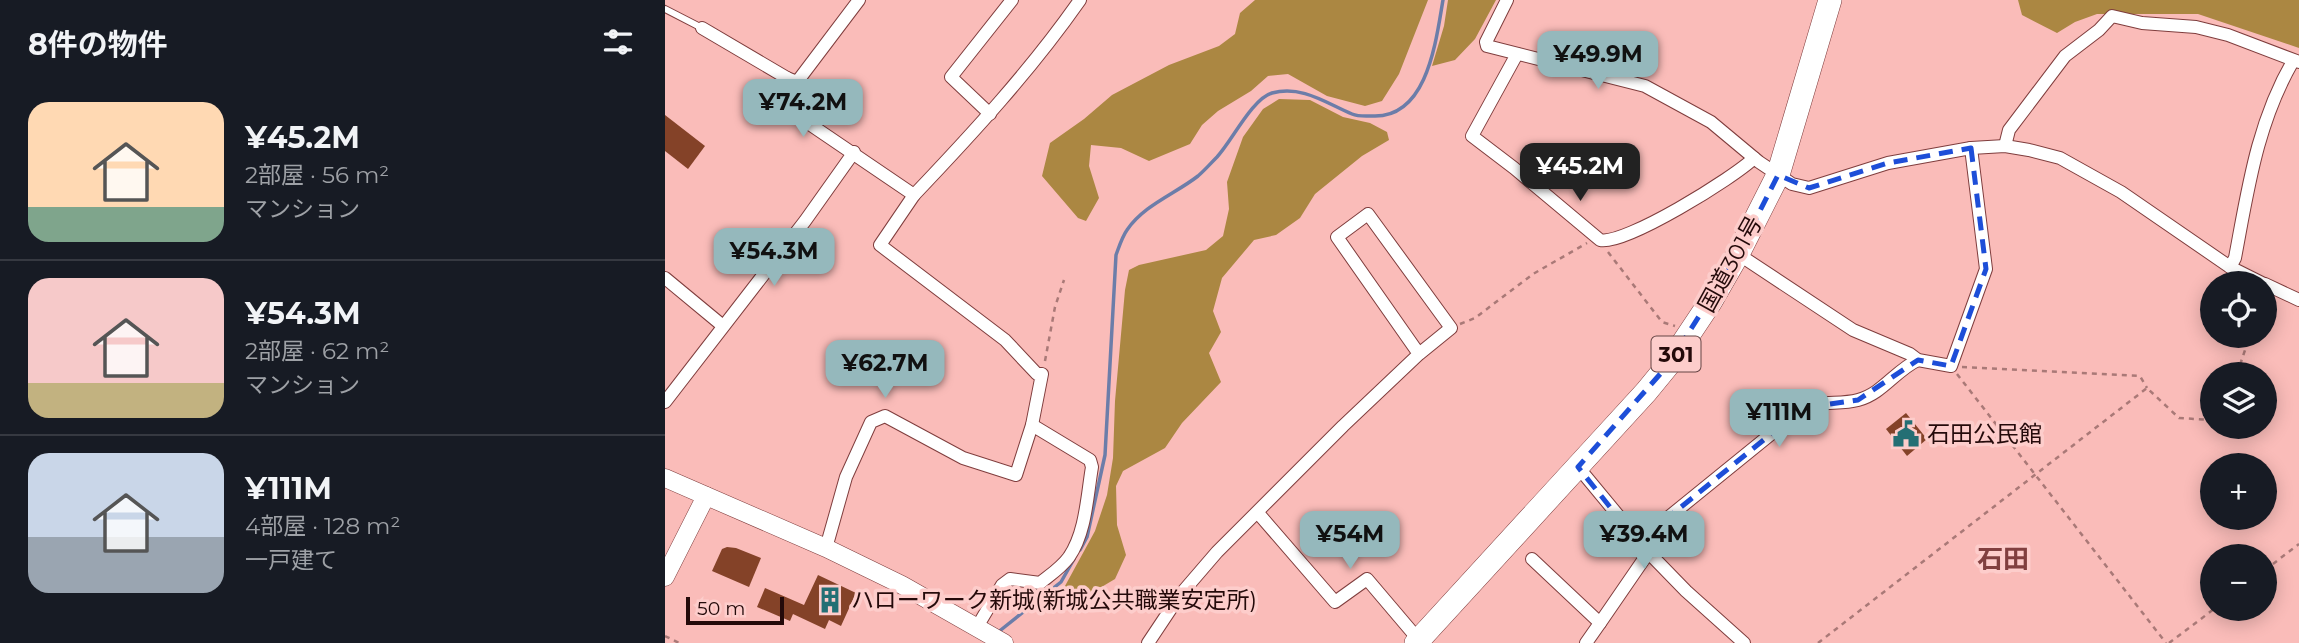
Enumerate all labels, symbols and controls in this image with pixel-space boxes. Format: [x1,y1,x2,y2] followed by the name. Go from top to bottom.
[599,23,637,61] icon: filters
[28,26,168,63] text: 8件の物件
[1541,32,1655,91] pin: ¥49.9M
[1553,40,1643,68] text: ¥49.9M
[746,80,860,139] pin: ¥74.2M
[759,88,847,116] text: ¥74.2M
[245,119,360,156] text: ¥45.2M
[84,130,168,214] icon: home
[1523,144,1637,203] pin: ¥45.2M
[1536,152,1624,180] text: ¥45.2M
[245,161,389,189] text: 2部屋 · 56 m²
[245,195,360,223] text: マンション
[1692,211,1768,317] street label: 国道301号
[717,229,831,288] pin: ¥54.3M
[730,237,818,265] text: ¥54.3M
[2200,271,2277,621] map controls
[2200,271,2277,348] button: locate
[245,295,361,332] text: ¥54.3M
[84,306,168,390] icon: home
[1651,336,1701,372] road number: 301
[245,337,389,365] text: 2部屋 · 62 m²
[828,340,942,400] pin: ¥62.7M
[842,349,928,377] text: ¥62.7M
[2200,362,2277,439] button: layers
[245,371,360,399] text: マンション
[1730,390,1828,449] pin: ¥111M
[1746,398,1812,426] text: ¥111M
[1891,419,1921,449] public building icon: 石田公民館
[1927,420,2042,448] place label: 石田公民館
[2200,453,2277,530] button: +
[245,470,332,507] text: ¥111M
[84,481,168,565] icon: home
[245,512,400,540] text: 4部屋 · 128 m²
[1309,512,1391,571] pin: ¥54M
[1587,512,1701,571] pin: ¥39.4M
[1316,520,1384,548] text: ¥54M
[1600,520,1688,548] text: ¥39.4M
[1977,543,2029,575] district label: 石田
[2200,544,2277,621] button: −
[245,546,337,574] text: 一戸建て
[815,585,845,615] building icon: ハローワーク新城(新城公共職業安定所)
[851,586,1257,614] place label: ハローワーク新城(新城公共職業安定所)
[686,594,784,626] scale bar
[697,597,745,620] text: 50 m

